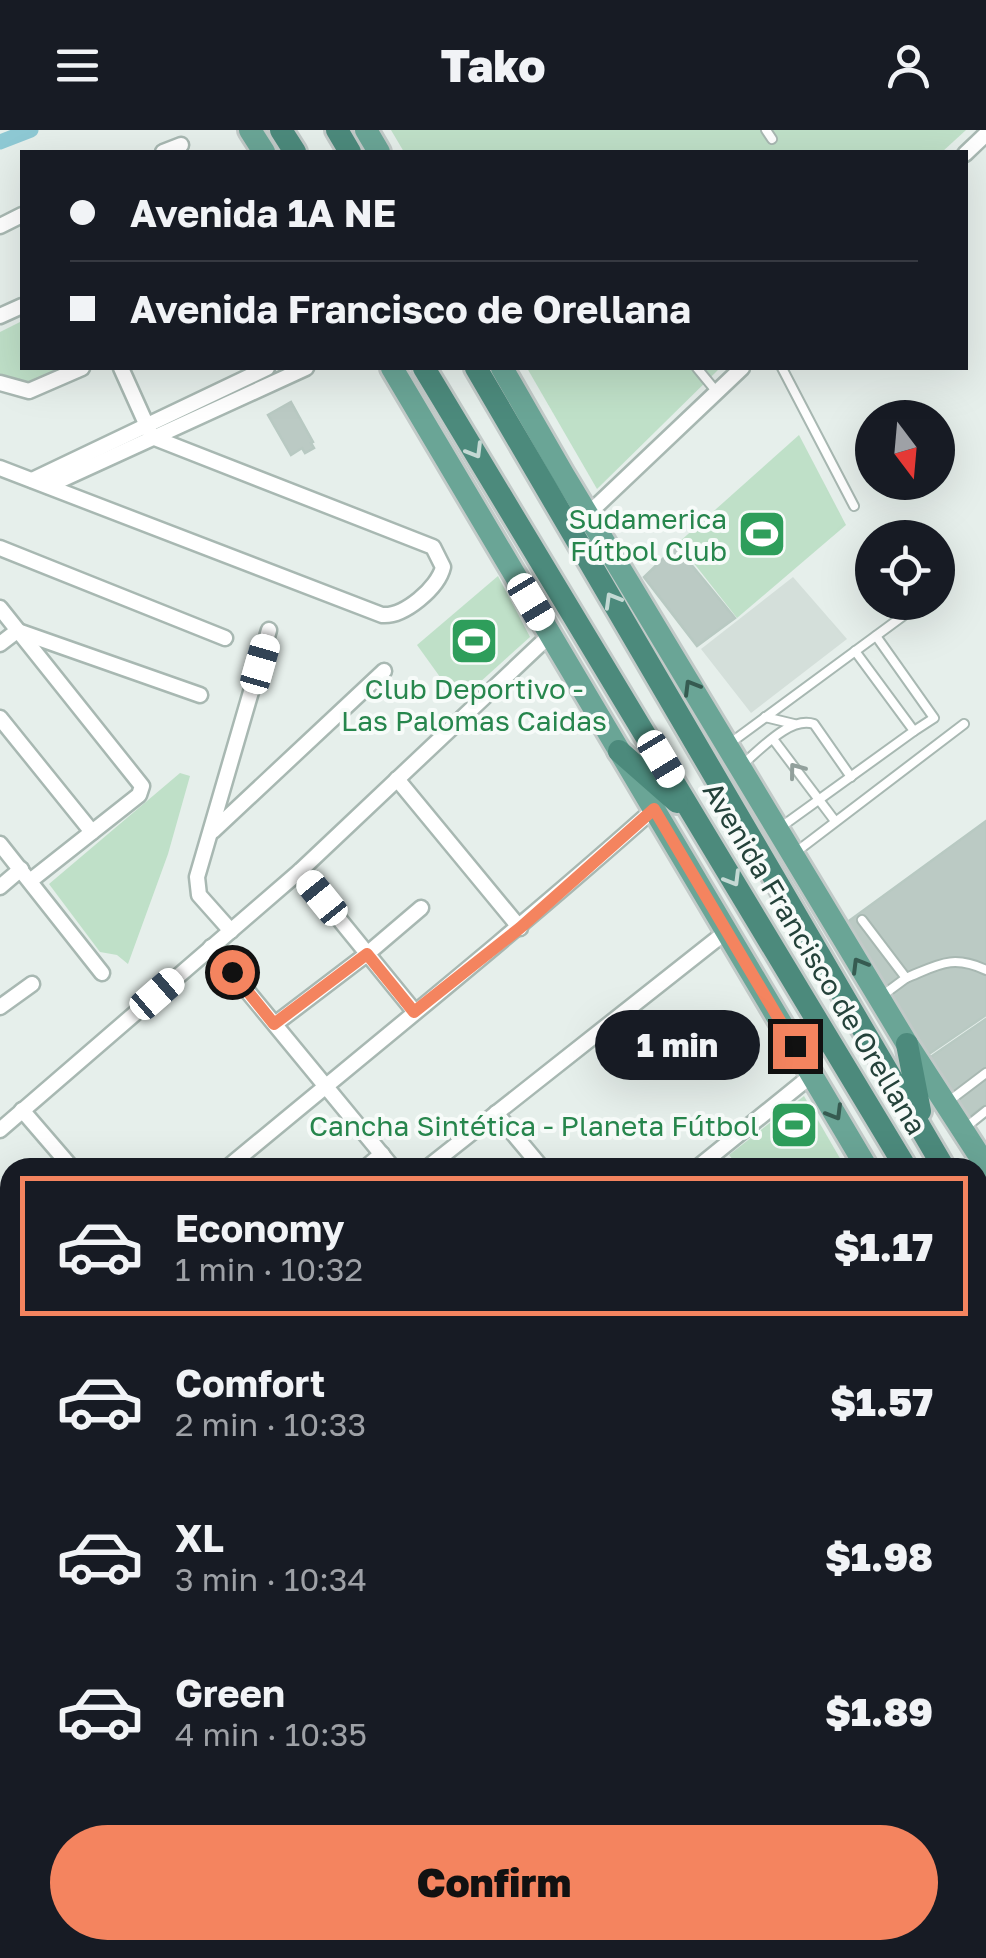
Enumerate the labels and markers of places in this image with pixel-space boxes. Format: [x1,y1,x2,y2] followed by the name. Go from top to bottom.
[569,502,727,567] place label: Sudamerica Fútbol Club
[736,508,788,560] sports icon: Sudamerica Fútbol Club
[448,615,500,667] sports icon: Club Deportivo - Las Palomas Caidas
[341,672,607,737] place label: Club Deportivo - Las Palomas Caidas
[768,1099,820,1151] sports icon: Cancha Sintética - Planeta Fútbol
[309,1109,759,1142] place label: Cancha Sintética - Planeta Fútbol

